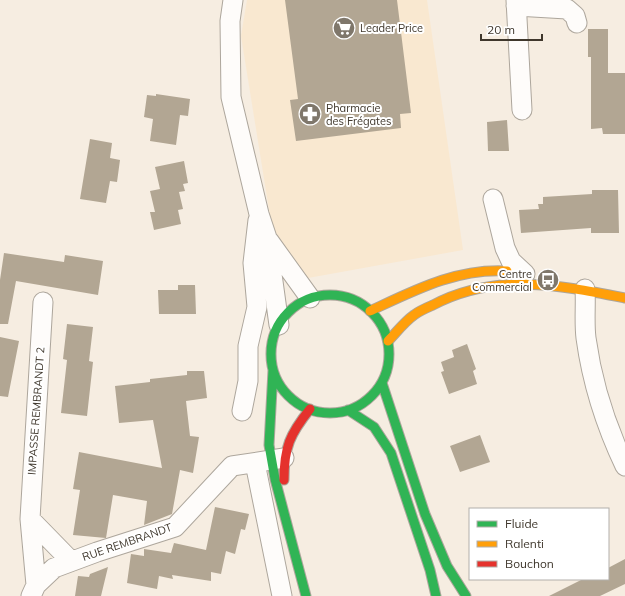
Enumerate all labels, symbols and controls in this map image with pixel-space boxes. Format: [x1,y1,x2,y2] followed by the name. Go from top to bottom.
[331,15,357,41] supermarket icon: Leader Price
[481,16,542,42] scale bar
[360,21,423,35] place label: Leader Price
[487,22,515,37] text: 20 m
[297,101,323,127] pharmacy icon: Pharmacie des Frégates
[326,101,391,128] place label: Pharmacie des Frégates
[472,267,532,294] place label: Centre Commercial
[535,267,561,293] bus stop icon: Centre Commercial
[25,346,47,476] street label: IMPASSE REMBRANDT 2
[469,508,609,580] legend
[505,516,538,531] text: Fluide
[80,520,174,564] street label: RUE REMBRANDT
[505,536,544,551] text: Ralenti
[505,556,554,571] text: Bouchon

